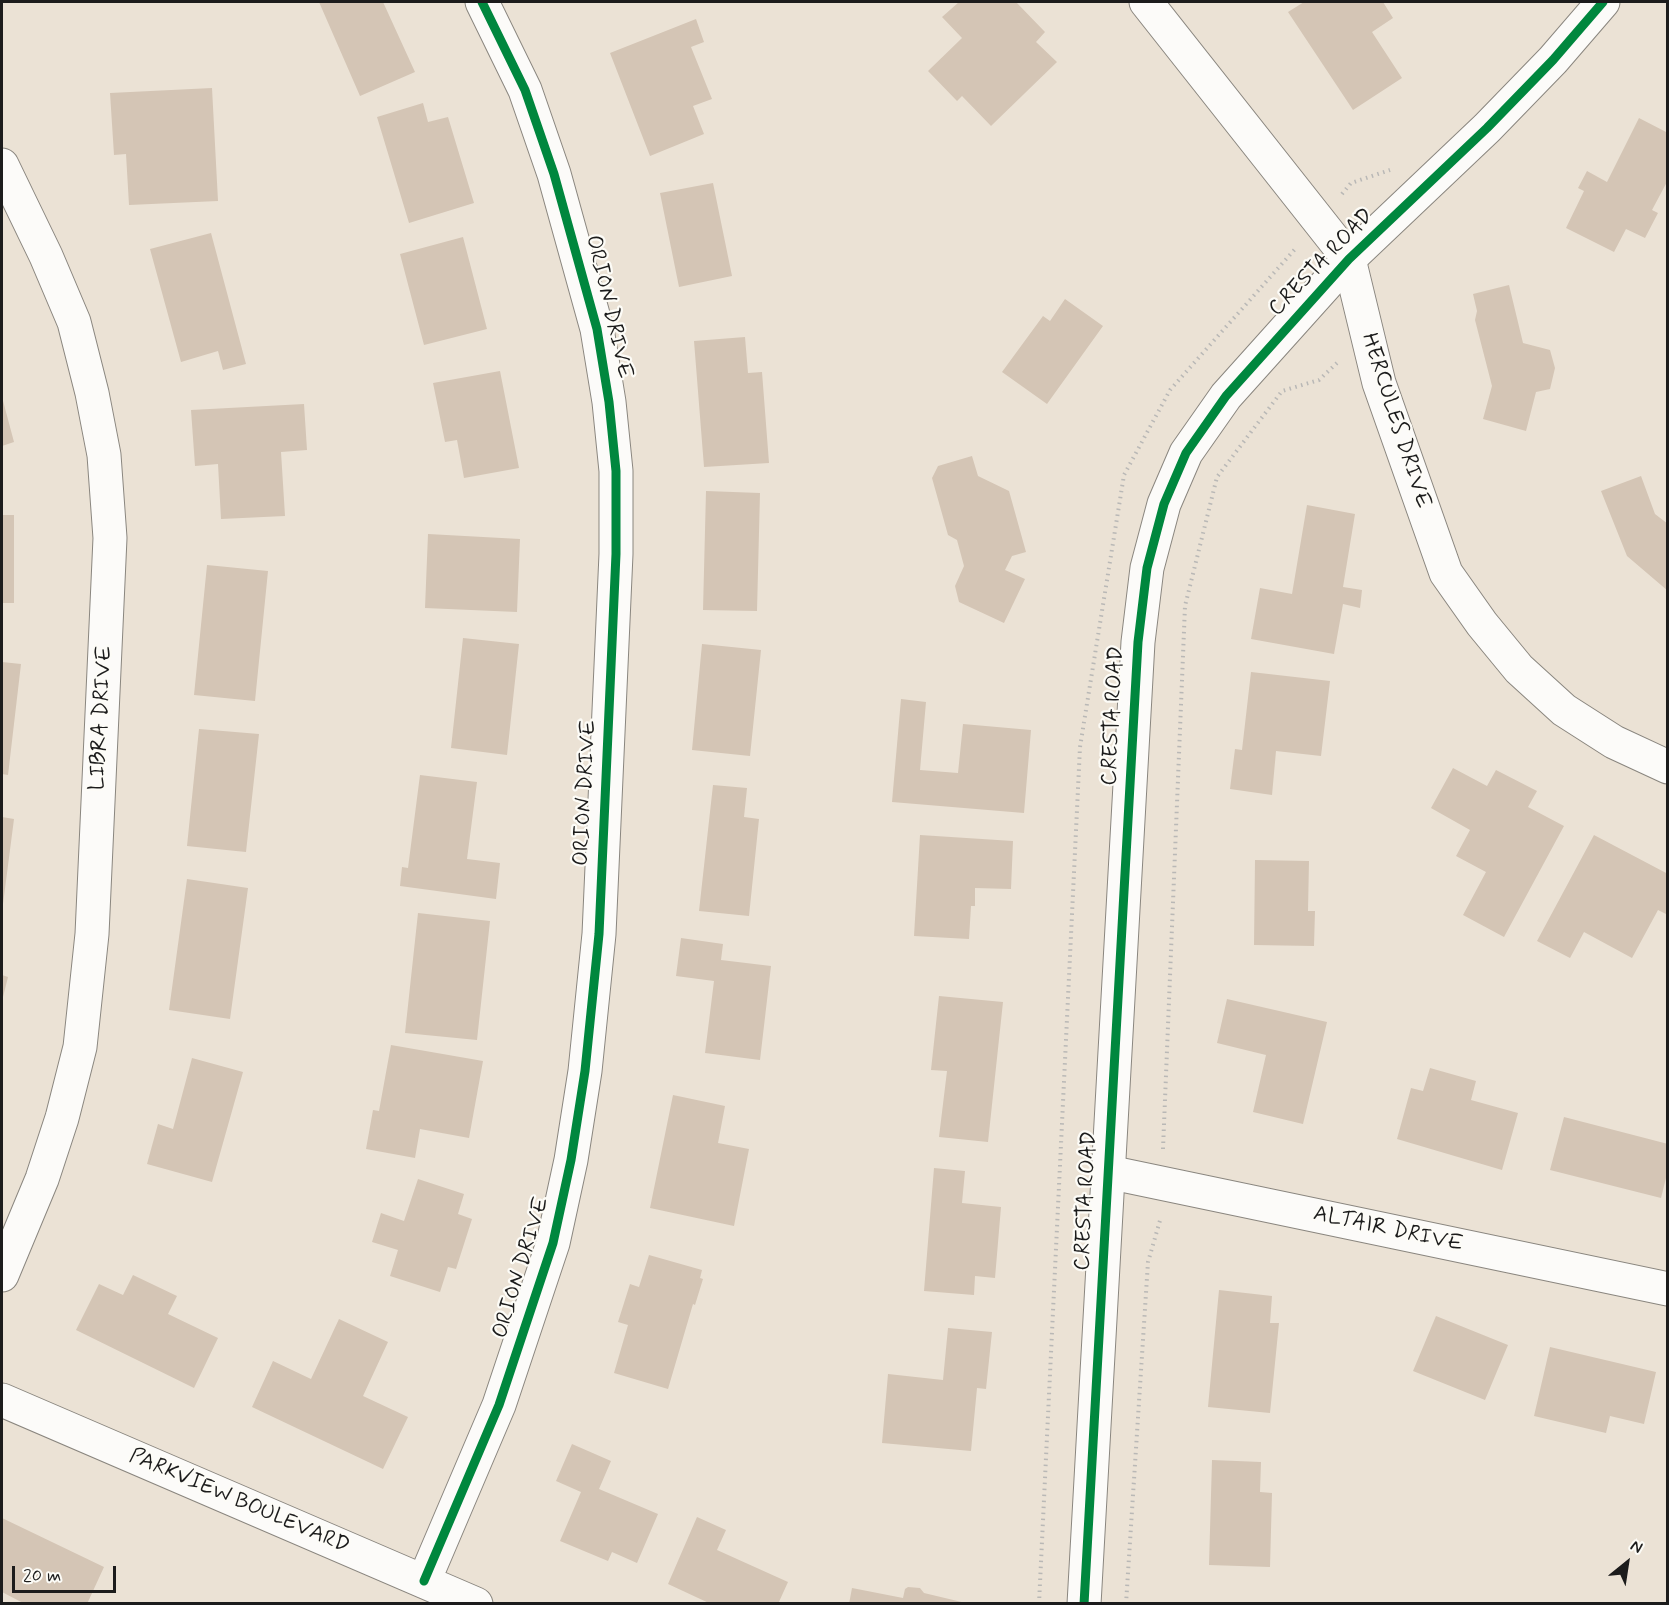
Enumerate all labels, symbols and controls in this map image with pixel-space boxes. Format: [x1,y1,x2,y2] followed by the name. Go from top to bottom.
[1264,204,1380,322] street label: CRESTA ROAD
[579,233,637,381] street label: ORION DRIVE
[1354,330,1436,512] street label: HERCULES DRIVE
[85,645,119,791] street label: LIBRA DRIVE
[1097,646,1131,786] street label: CRESTA ROAD
[569,719,603,867] street label: ORION DRIVE
[1070,1131,1104,1271] street label: CRESTA ROAD
[488,1194,556,1342] street label: ORION DRIVE
[1311,1201,1465,1259] street label: ALTAIR DRIVE
[125,1444,353,1560] street label: PARKVIEW BOULEVARD
[1597,1533,1657,1593] north arrow
[1626,1535,1646,1559] text: N
[15,1554,118,1592] scale bar
[23,1564,61,1588] text: 20 m

